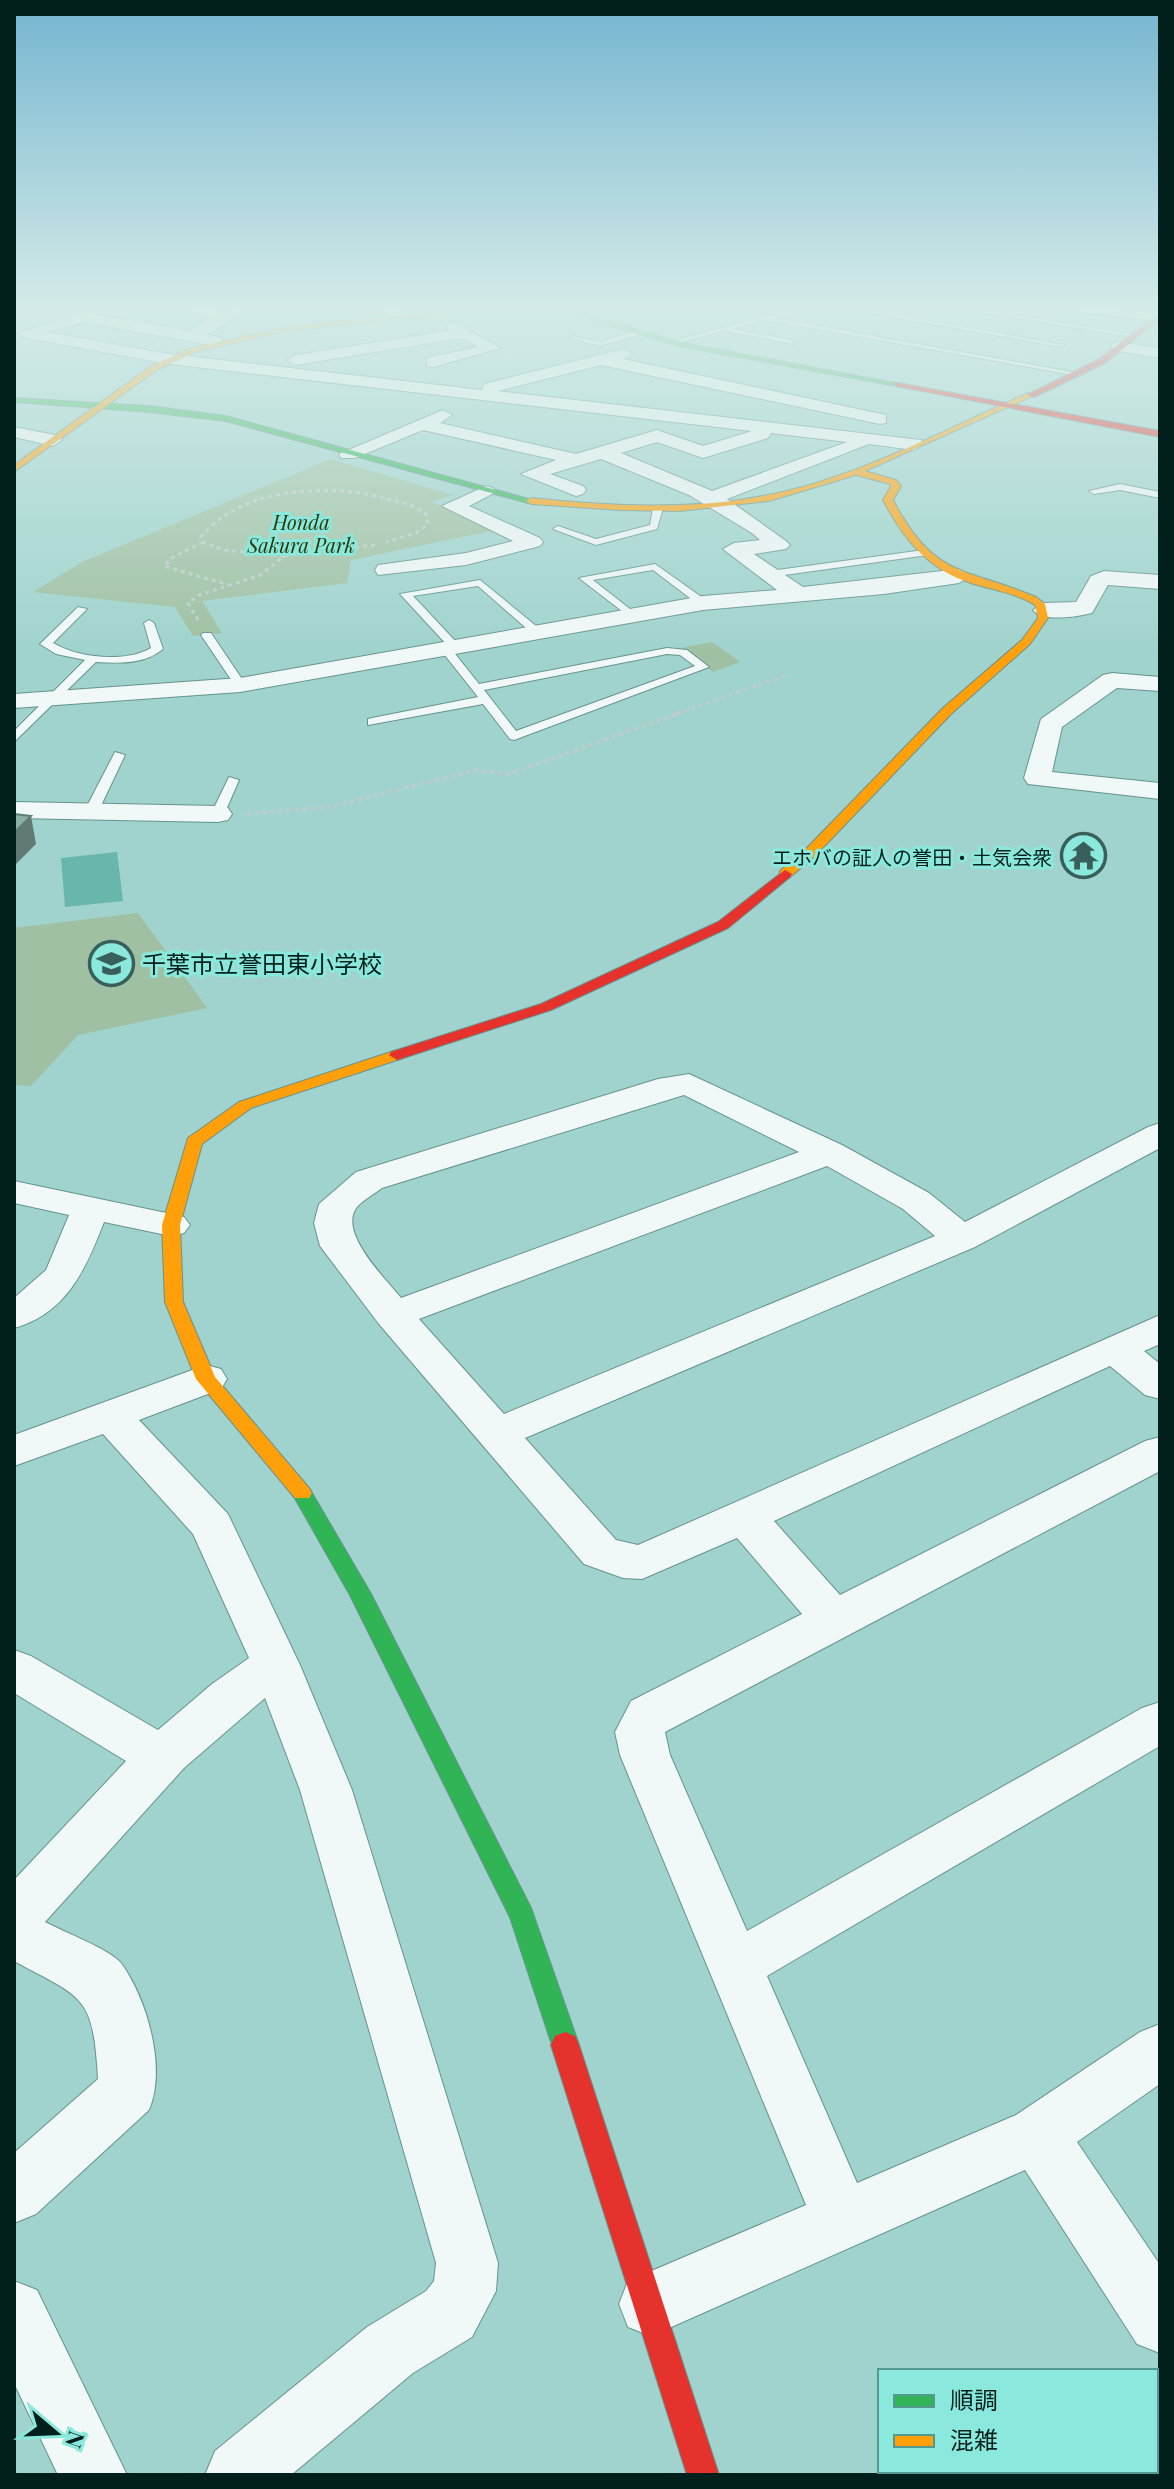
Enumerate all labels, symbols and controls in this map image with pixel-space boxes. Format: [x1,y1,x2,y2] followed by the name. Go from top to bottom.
[246,508,355,558] park label: Honda Sakura Park
[1059,832,1107,880] temple icon: エホバの証人の誉田・土気会衆
[772,843,1052,870] place label: エホバの証人の誉田・土気会衆
[87,939,135,987] school or university icon: 千葉市立誉田東小学校
[142,947,382,979] place label: 千葉市立誉田東小学校
[878,2369,1158,2473] legend
[950,2383,998,2415] text: 順調
[16,2393,96,2473] north arrow
[950,2423,998,2455] text: 混雑
[59,2427,93,2452] text: N

